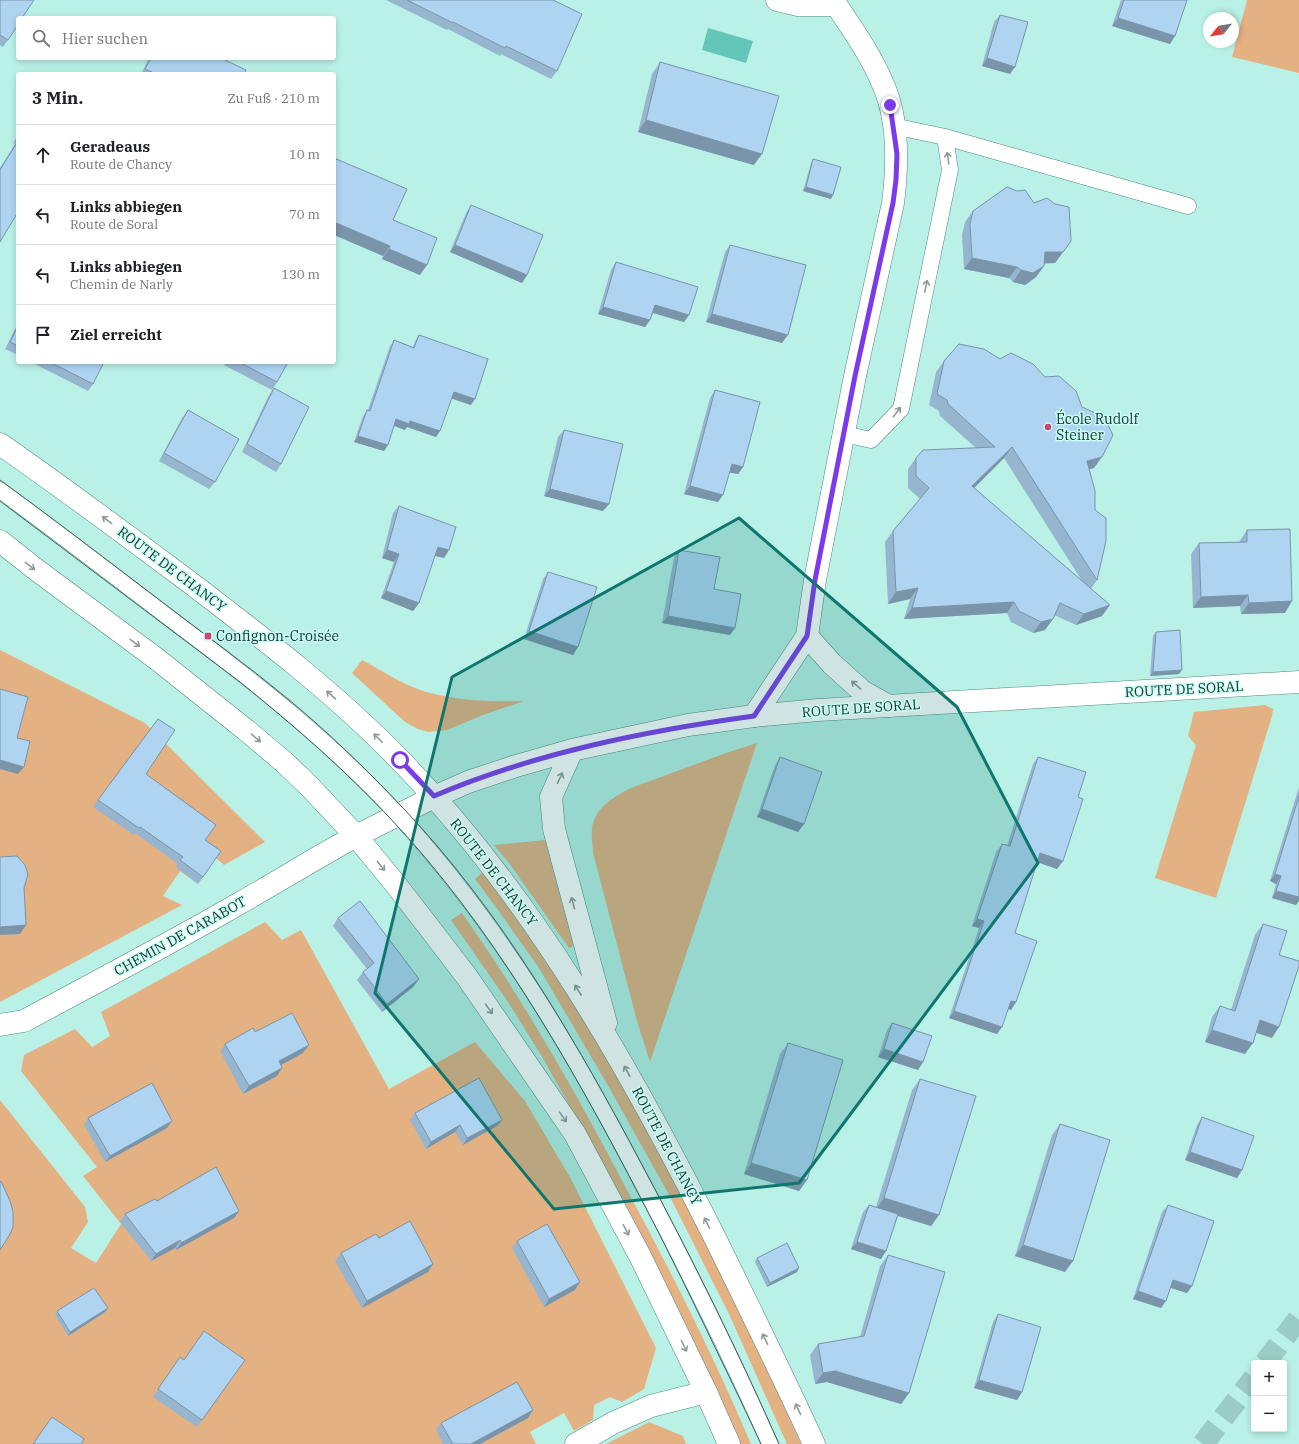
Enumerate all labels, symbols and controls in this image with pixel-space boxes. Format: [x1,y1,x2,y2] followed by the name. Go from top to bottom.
[1203,12,1239,48] north arrow
[16,16,336,60] search box
[30,27,52,49] icon: search
[62,29,148,48] text: Hier suchen
[32,87,83,109] text: 3 Min.
[227,90,320,107] text: Zu Fuß · 210 m
[881,96,899,114] route end
[70,137,150,156] text: Geradeaus
[32,144,54,166] icon: ahead
[289,146,320,163] text: 10 m
[944,152,952,165] one-way arrow
[70,156,172,173] text: Route de Chancy
[70,197,182,216] text: Links abbiegen
[32,204,54,226] icon: left
[289,206,320,223] text: 70 m
[70,216,158,233] text: Route de Soral
[70,257,182,276] text: Links abbiegen
[32,264,54,286] icon: left
[281,266,320,283] text: 130 m
[70,276,173,293] text: Chemin de Narly
[922,280,930,293] one-way arrow
[32,324,54,346] icon: arrive
[70,325,162,344] text: Ziel erreicht
[893,406,901,417] one-way arrow
[1056,409,1139,444] place label: École Rudolf Steiner
[1043,422,1053,432] marker: École Rudolf Steiner
[102,516,113,525] one-way arrow
[114,522,230,616] street label: ROUTE DE CHANCY
[25,562,36,570] one-way arrow
[216,627,339,645] place label: Confignon-Croisée
[203,631,213,641] marker: Confignon-Croisée
[129,639,140,647] one-way arrow
[1124,677,1244,701] street label: ROUTE DE SORAL
[850,681,861,690] one-way arrow
[326,690,337,699] one-way arrow
[801,695,921,721] street label: ROUTE DE SORAL
[250,733,261,742] one-way arrow
[373,733,383,743] one-way arrow
[391,751,409,769] route start
[557,772,564,784] one-way arrow
[446,815,542,929] street label: ROUTE DE CHANCY
[376,861,385,871] one-way arrow
[111,892,249,980] street label: CHEMIN DE CARABOT
[569,897,576,910] one-way arrow
[574,985,582,996] one-way arrow
[485,1003,493,1014] one-way arrow
[622,1065,630,1077] one-way arrow
[628,1084,706,1208] street label: ROUTE DE CHANCY
[559,1111,567,1122] one-way arrow
[703,1217,710,1229] one-way arrow
[623,1224,630,1236] one-way arrow
[761,1333,768,1345] one-way arrow
[681,1340,688,1352] one-way arrow
[1251,1360,1287,1432] map controls
[1251,1360,1287,1396] button: +
[1251,1396,1287,1432] button: −
[794,1403,801,1415] one-way arrow

